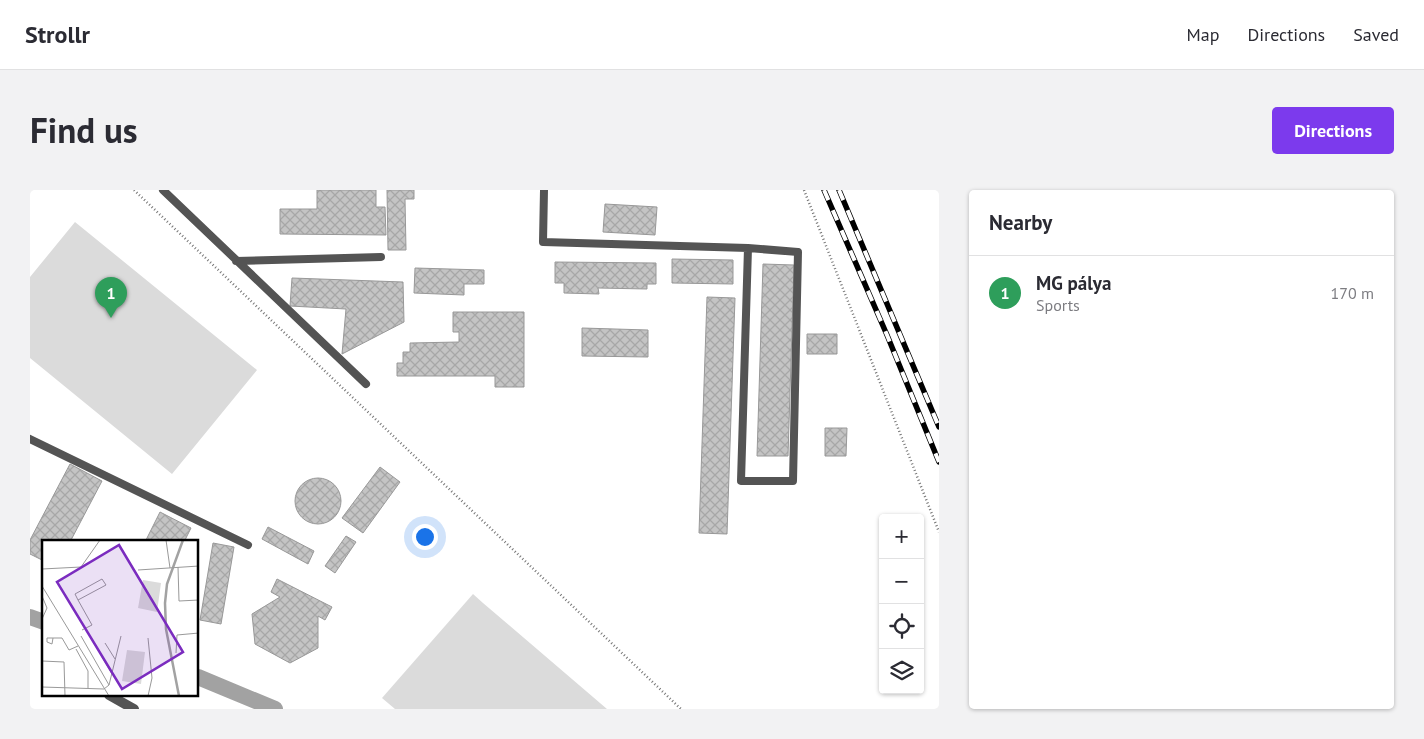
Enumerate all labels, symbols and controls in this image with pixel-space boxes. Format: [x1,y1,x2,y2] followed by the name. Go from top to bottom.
[25,19,90,50] text: Strollr
[1187,23,1219,46] text: Map
[1247,23,1325,46] text: Directions
[1353,23,1399,46] text: Saved
[30,107,138,153] text: Find us
[1272,107,1394,154] button: Directions
[989,209,1052,236] text: Nearby
[1036,271,1111,295] text: MG pálya
[95,277,127,318] pin: 1
[1000,283,1010,303] text: 1
[1331,283,1374,303] text: 170 m
[1036,295,1080,315] text: Sports
[879,514,924,694] map controls
[879,514,924,559] button: +
[412,524,438,550] your location
[42,540,199,697] inset map
[879,559,924,604] button: −
[879,604,924,649] button: locate
[879,649,924,694] button: layers

